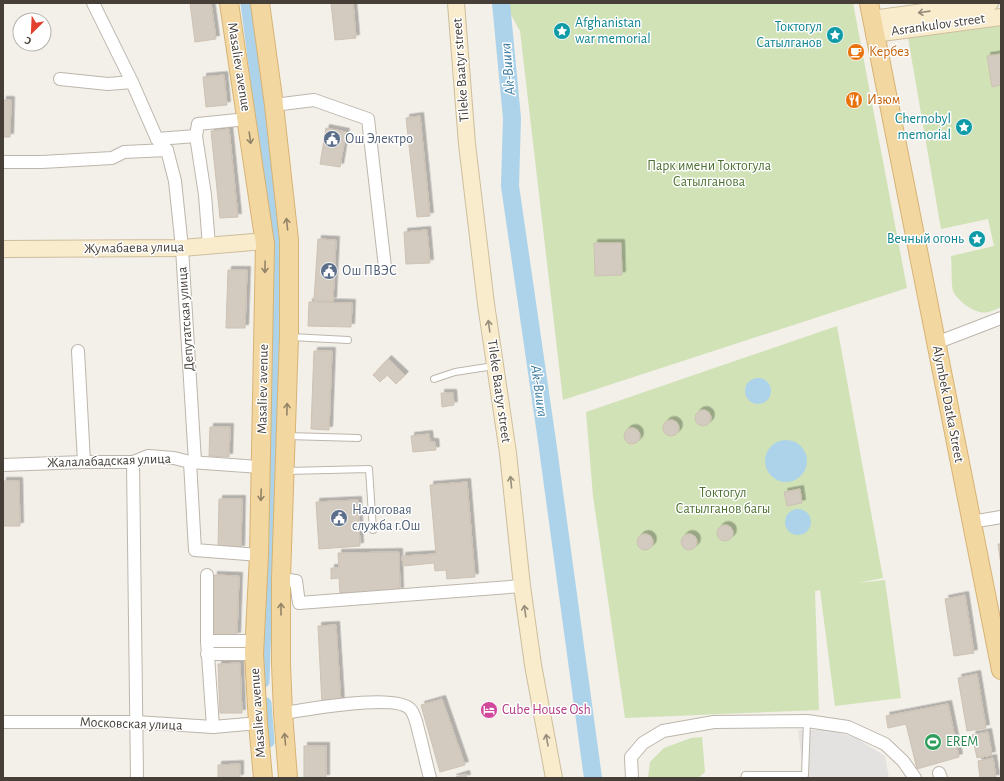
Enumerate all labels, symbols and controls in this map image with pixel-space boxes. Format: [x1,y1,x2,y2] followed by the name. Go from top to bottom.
[918,8,931,16] one-way arrow
[890,11,986,39] street label: Asrankulov street
[12,12,52,52] north arrow
[575,16,651,46] place label: Afghanistan war memorial
[450,17,472,123] street label: Tileke Baatyr street
[756,20,822,50] place label: Токтогул Сатылганов
[552,21,572,41] place icon: Afghanistan war memorial
[225,22,253,112] street label: Masaliev avenue
[825,25,845,45] place icon: Токтогул Сатылганов
[23,34,33,47] text: С
[498,42,518,97] water label: Ak-Buura
[846,42,866,62] cafe icon: Кербез
[869,45,909,59] place label: Кербез
[844,90,864,110] restaurant icon: Изюм
[867,93,900,107] place label: Изюм
[895,112,951,142] place label: Chernobyl memorial
[954,117,974,137] place icon: Chernobyl memorial
[322,129,342,149] public building icon: Ош Электро
[246,132,254,145] one-way arrow
[345,132,413,146] place label: Ош Электро
[647,159,772,189] park label: Парк имени Токтогула Сатылганова
[283,217,291,230] one-way arrow
[967,229,987,249] place icon: Вечный огонь
[887,232,964,246] place label: Вечный огонь
[84,240,185,256] street label: Жумабаева улица
[261,260,269,273] one-way arrow
[319,261,339,281] public building icon: Ош ПВЭС
[342,264,397,278] place label: Ош ПВЭС
[175,266,197,372] street label: Депутатская улица
[485,320,493,333] one-way arrow
[485,338,513,444] street label: Tileke Baatyr street
[255,344,271,434] street label: Masaliev avenue
[930,344,966,464] street label: Alymbek Datka Street
[528,363,550,418] water label: Ak-Buura
[284,403,291,416] one-way arrow
[47,452,172,470] street label: Жалалабадская улица
[507,476,515,489] one-way arrow
[676,486,770,516] park label: Токтогул Сатылганов багы
[257,488,264,501] one-way arrow
[352,503,421,533] place label: Налоговая служба г.Ош
[329,508,349,528] public building icon: Налоговая служба г.Ош
[277,603,285,616] one-way arrow
[521,605,529,618] one-way arrow
[248,668,268,758] street label: Masaliev avenue
[479,700,499,720] hotel icon: Cube House Osh
[502,703,591,717] place label: Cube House Osh
[79,715,183,733] street label: Московская улица
[923,732,943,752] sports icon: EREM
[281,733,288,746] one-way arrow
[543,734,551,747] one-way arrow
[946,735,978,749] place label: EREM

